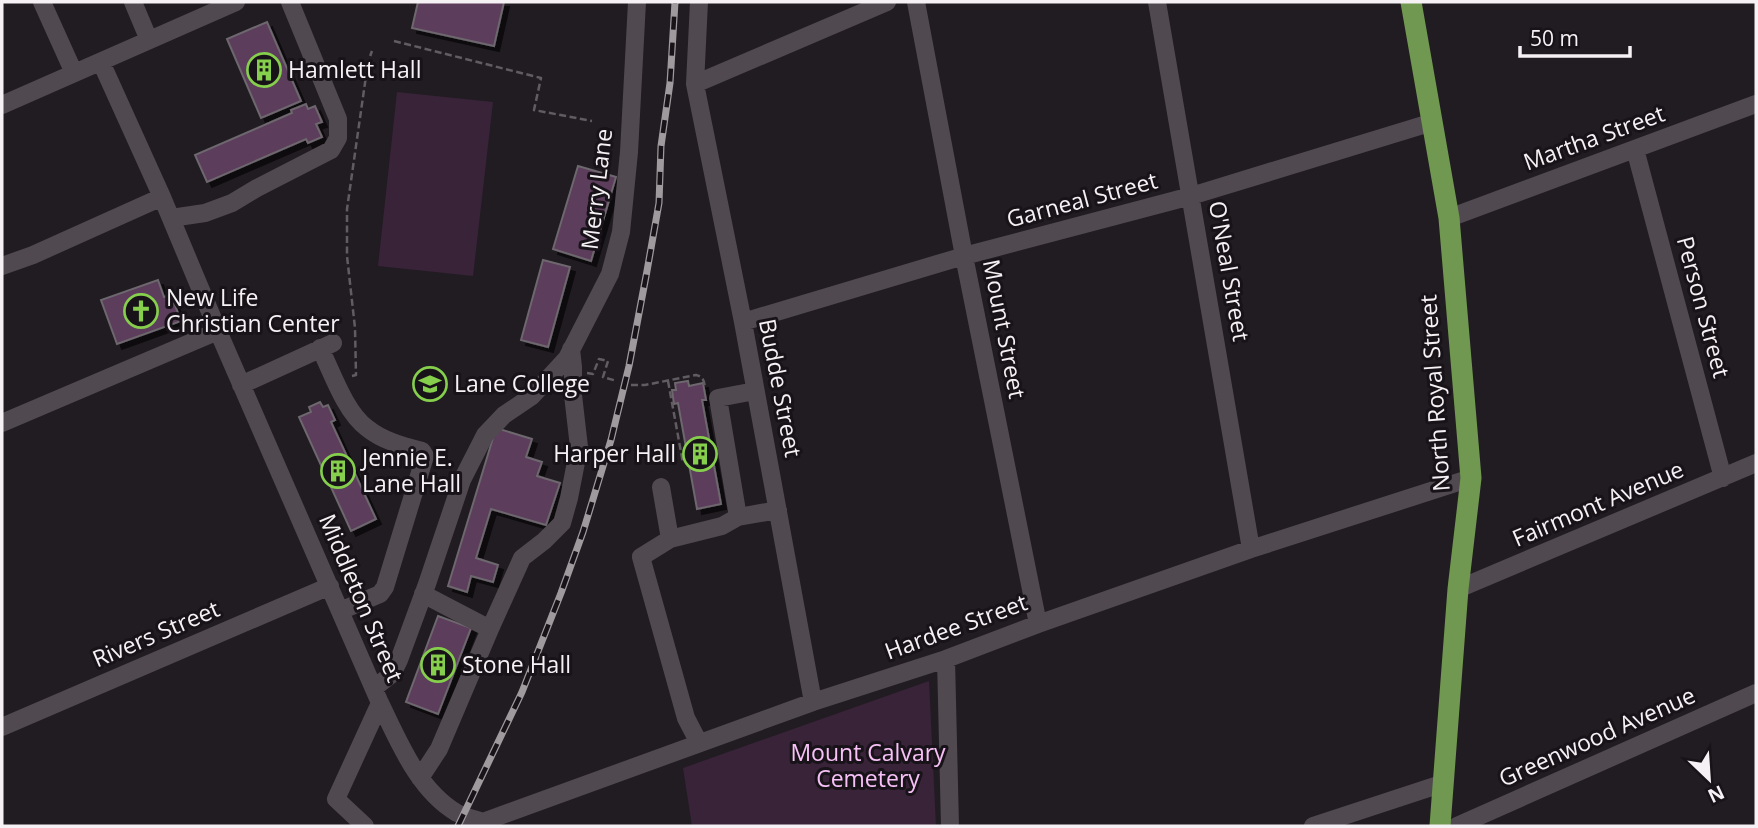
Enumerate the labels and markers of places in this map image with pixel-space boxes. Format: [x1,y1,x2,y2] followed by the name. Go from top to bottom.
[245,51,283,89] building icon: Hamlett Hall
[288,53,421,85] place label: Hamlett Hall
[166,281,340,339] place label: New Life Christian Center
[122,292,160,330] church icon: New Life Christian Center
[411,365,449,403] school or university icon: Lane College
[454,367,590,399] place label: Lane College
[681,435,719,473] building icon: Harper Hall
[553,437,676,469] place label: Harper Hall
[360,441,461,499] place label: Jennie E. Lane Hall
[319,452,357,490] building icon: Jennie E. Lane Hall
[419,646,457,684] building icon: Stone Hall
[462,648,571,680] place label: Stone Hall

